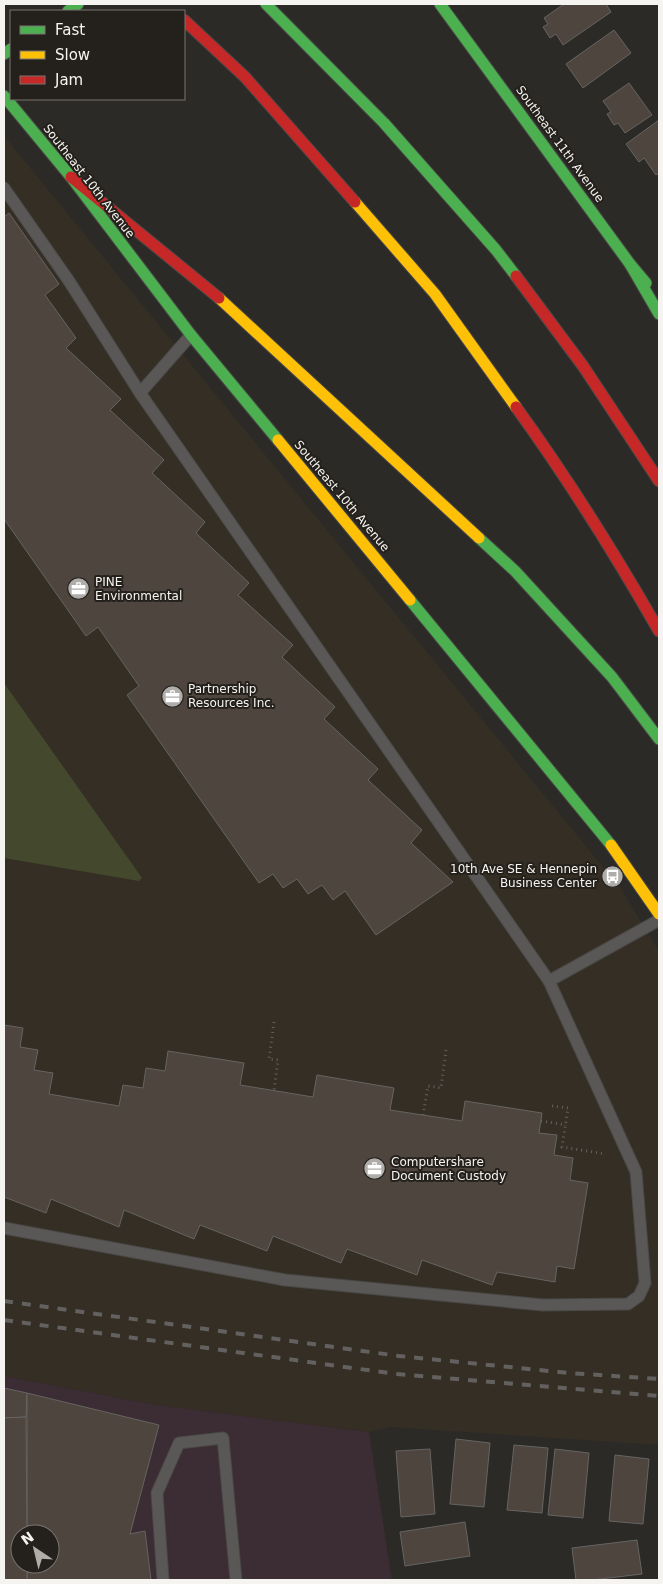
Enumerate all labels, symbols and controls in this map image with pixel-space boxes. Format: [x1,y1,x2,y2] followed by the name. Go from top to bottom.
[10,10,185,100] legend
[55,21,85,39] text: Fast
[55,46,90,64] text: Slow
[54,71,83,89] text: Jam
[513,83,607,205] street label: Southeast 11th Avenue
[40,121,138,241] street label: Southeast 10th Avenue
[292,438,392,554] street label: Southeast 10th Avenue
[95,575,182,603] place label: PINE Environmental
[67,577,91,601] office icon: PINE Environmental
[188,682,275,710] place label: Partnership Resources Inc.
[160,684,184,708] office icon: Partnership Resources Inc.
[450,862,597,890] place label: 10th Ave SE & Hennepin Business Center
[601,864,625,888] bus stop icon: 10th Ave SE & Hennepin Business Center
[391,1155,506,1183] place label: Computershare Document Custody
[363,1157,387,1181] office icon: Computershare Document Custody
[10,1524,60,1574] north arrow
[18,1528,37,1548] text: N

